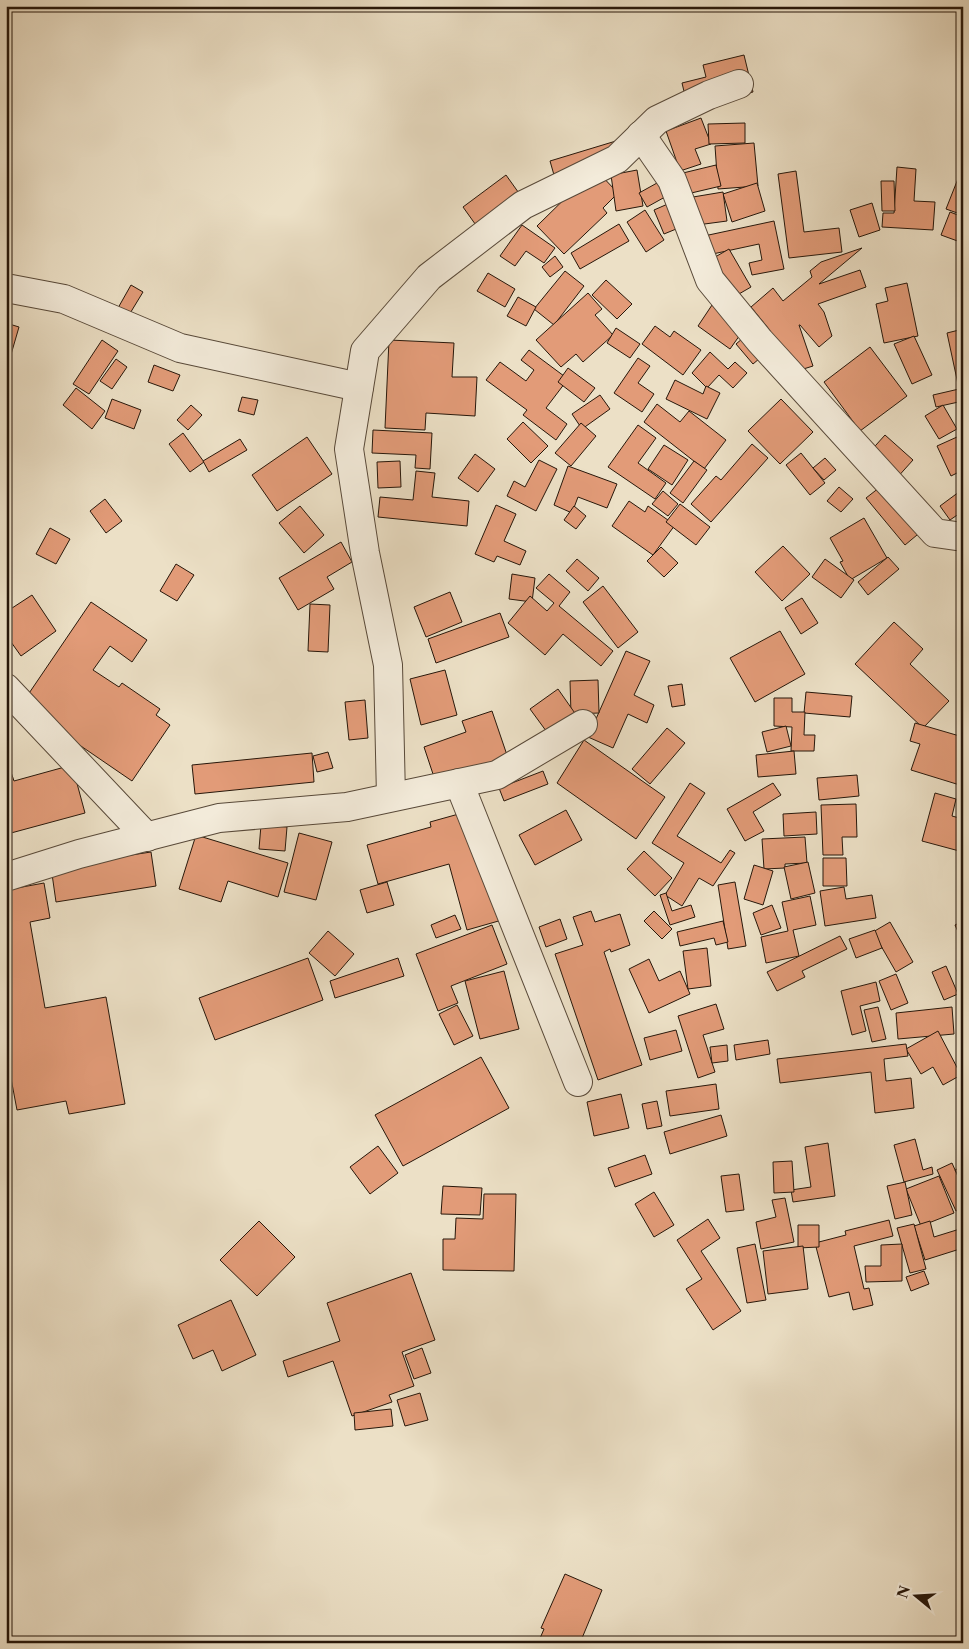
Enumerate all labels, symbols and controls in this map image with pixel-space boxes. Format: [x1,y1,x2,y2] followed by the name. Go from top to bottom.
[892,1572,942,1622] north arrow
[893,1583,914,1601] text: N

